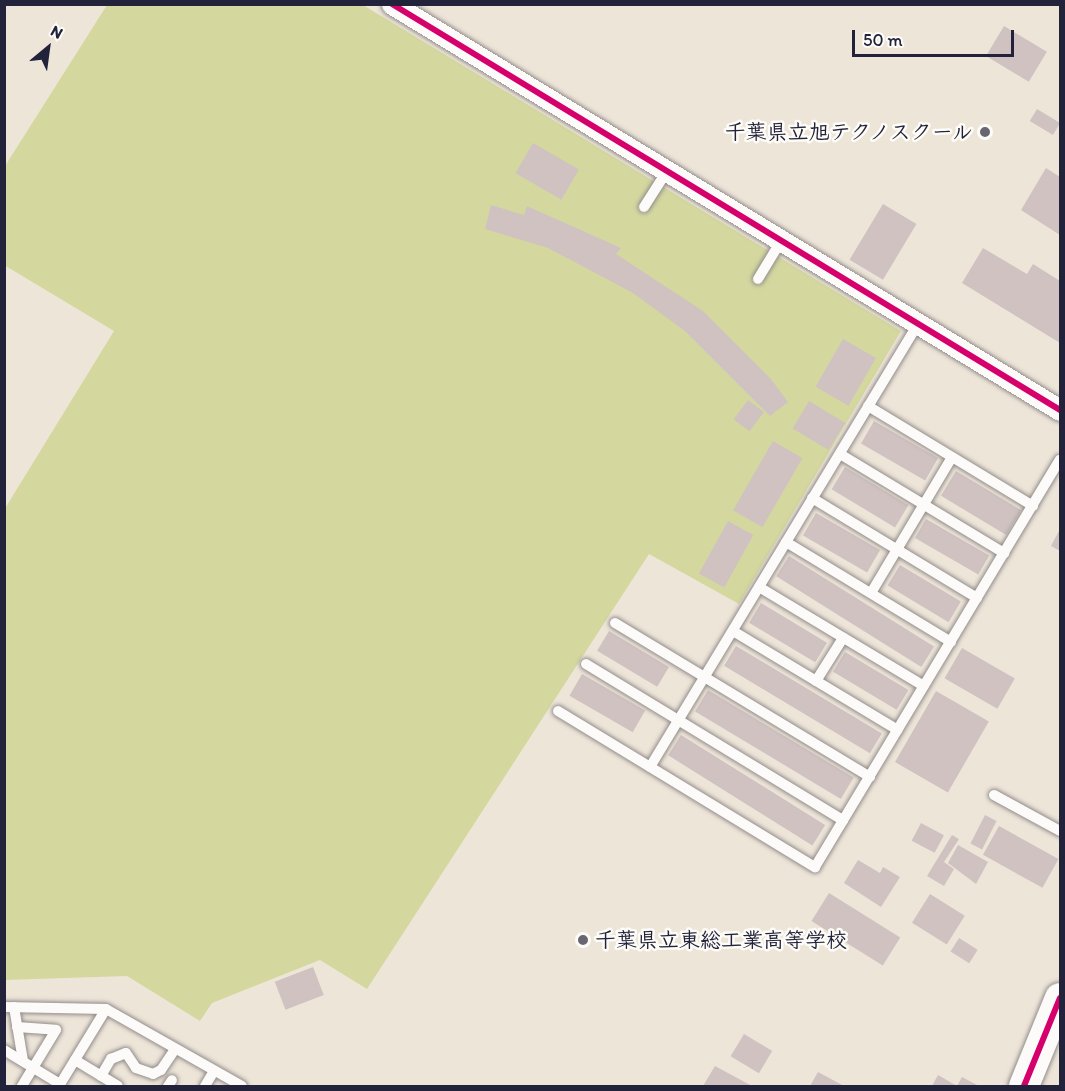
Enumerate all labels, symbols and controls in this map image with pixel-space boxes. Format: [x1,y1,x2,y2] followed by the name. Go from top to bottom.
[18,18,78,78] north arrow
[855,18,1017,56] scale bar
[48,21,66,43] text: N
[863,29,903,51] text: 50 m
[721,119,973,145] place label: 千葉県立旭テクノスクール
[978,125,992,139] marker: 千葉県立旭テクノスクール
[595,927,847,953] place label: 千葉県立東総工業高等学校
[576,933,590,947] marker: 千葉県立東総工業高等学校

